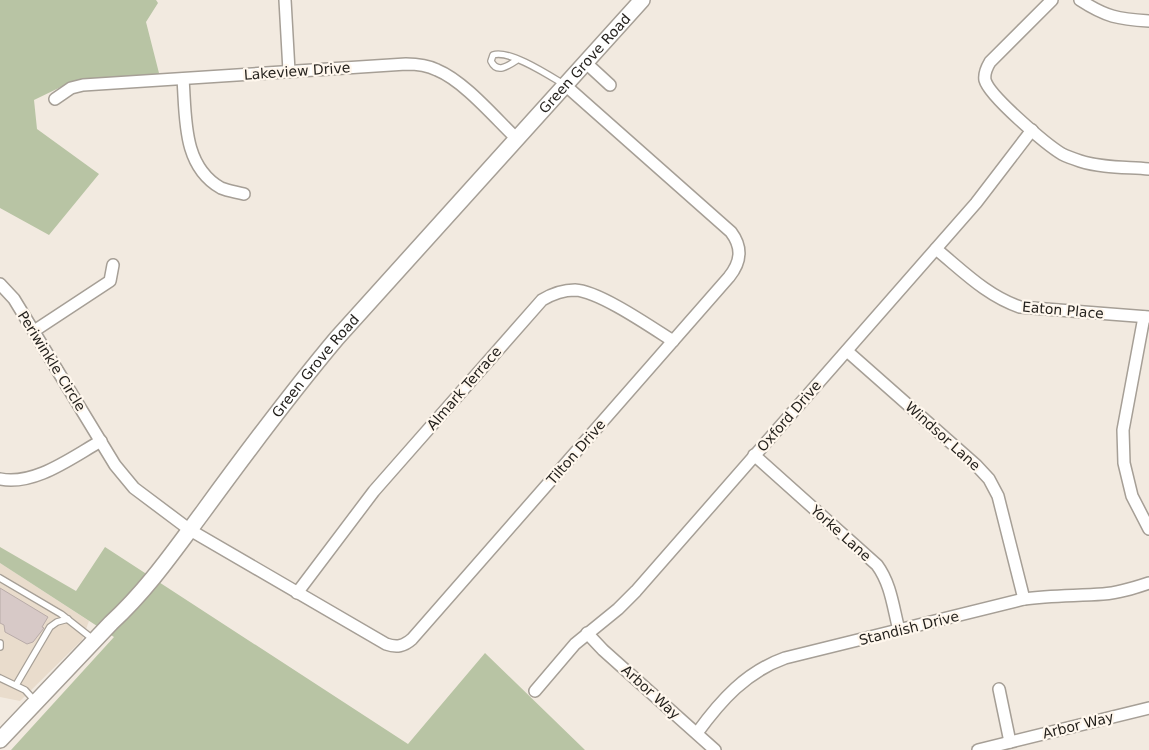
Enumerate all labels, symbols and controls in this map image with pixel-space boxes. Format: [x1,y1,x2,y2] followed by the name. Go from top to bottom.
[536,11,634,117] street label: Green Grove Road
[243,59,351,83] street label: Lakeview Drive
[1021,298,1105,322] street label: Eaton Place
[15,308,89,414] street label: Periwinkle Circle
[268,311,362,421] street label: Green Grove Road
[424,343,504,433] street label: Almark Terrace
[754,377,824,455] street label: Oxford Drive
[902,398,984,474] street label: Windsor Lane
[543,416,608,488] street label: Tilton Drive
[807,501,874,564] street label: Yorke Lane
[857,608,961,648] street label: Standish Drive
[619,662,683,722] street label: Arbor Way
[1041,708,1115,742] street label: Arbor Way

